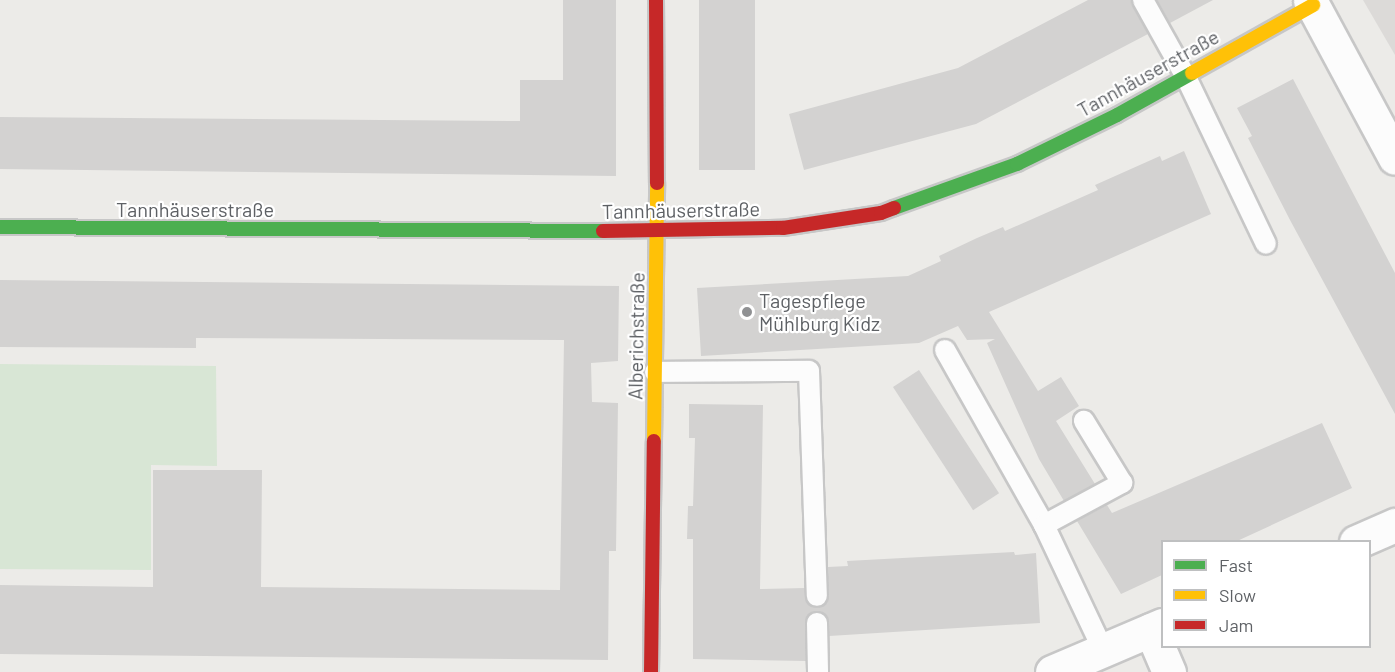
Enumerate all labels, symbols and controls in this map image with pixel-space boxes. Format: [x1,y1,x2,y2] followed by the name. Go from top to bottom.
[1073,24,1223,122] street label: Tannhäuserstraße
[116,197,274,221] street label: Tannhäuserstraße
[602,197,760,223] street label: Tannhäuserstraße
[623,272,649,400] street label: Alberichstraße
[759,288,880,335] place label: Tagespflege Mühlburg Kidz
[740,305,754,319] marker: Tagespflege Mühlburg Kidz
[1161,540,1371,648] legend
[1219,554,1253,576] text: Fast
[1219,584,1256,606] text: Slow
[1219,614,1253,636] text: Jam

